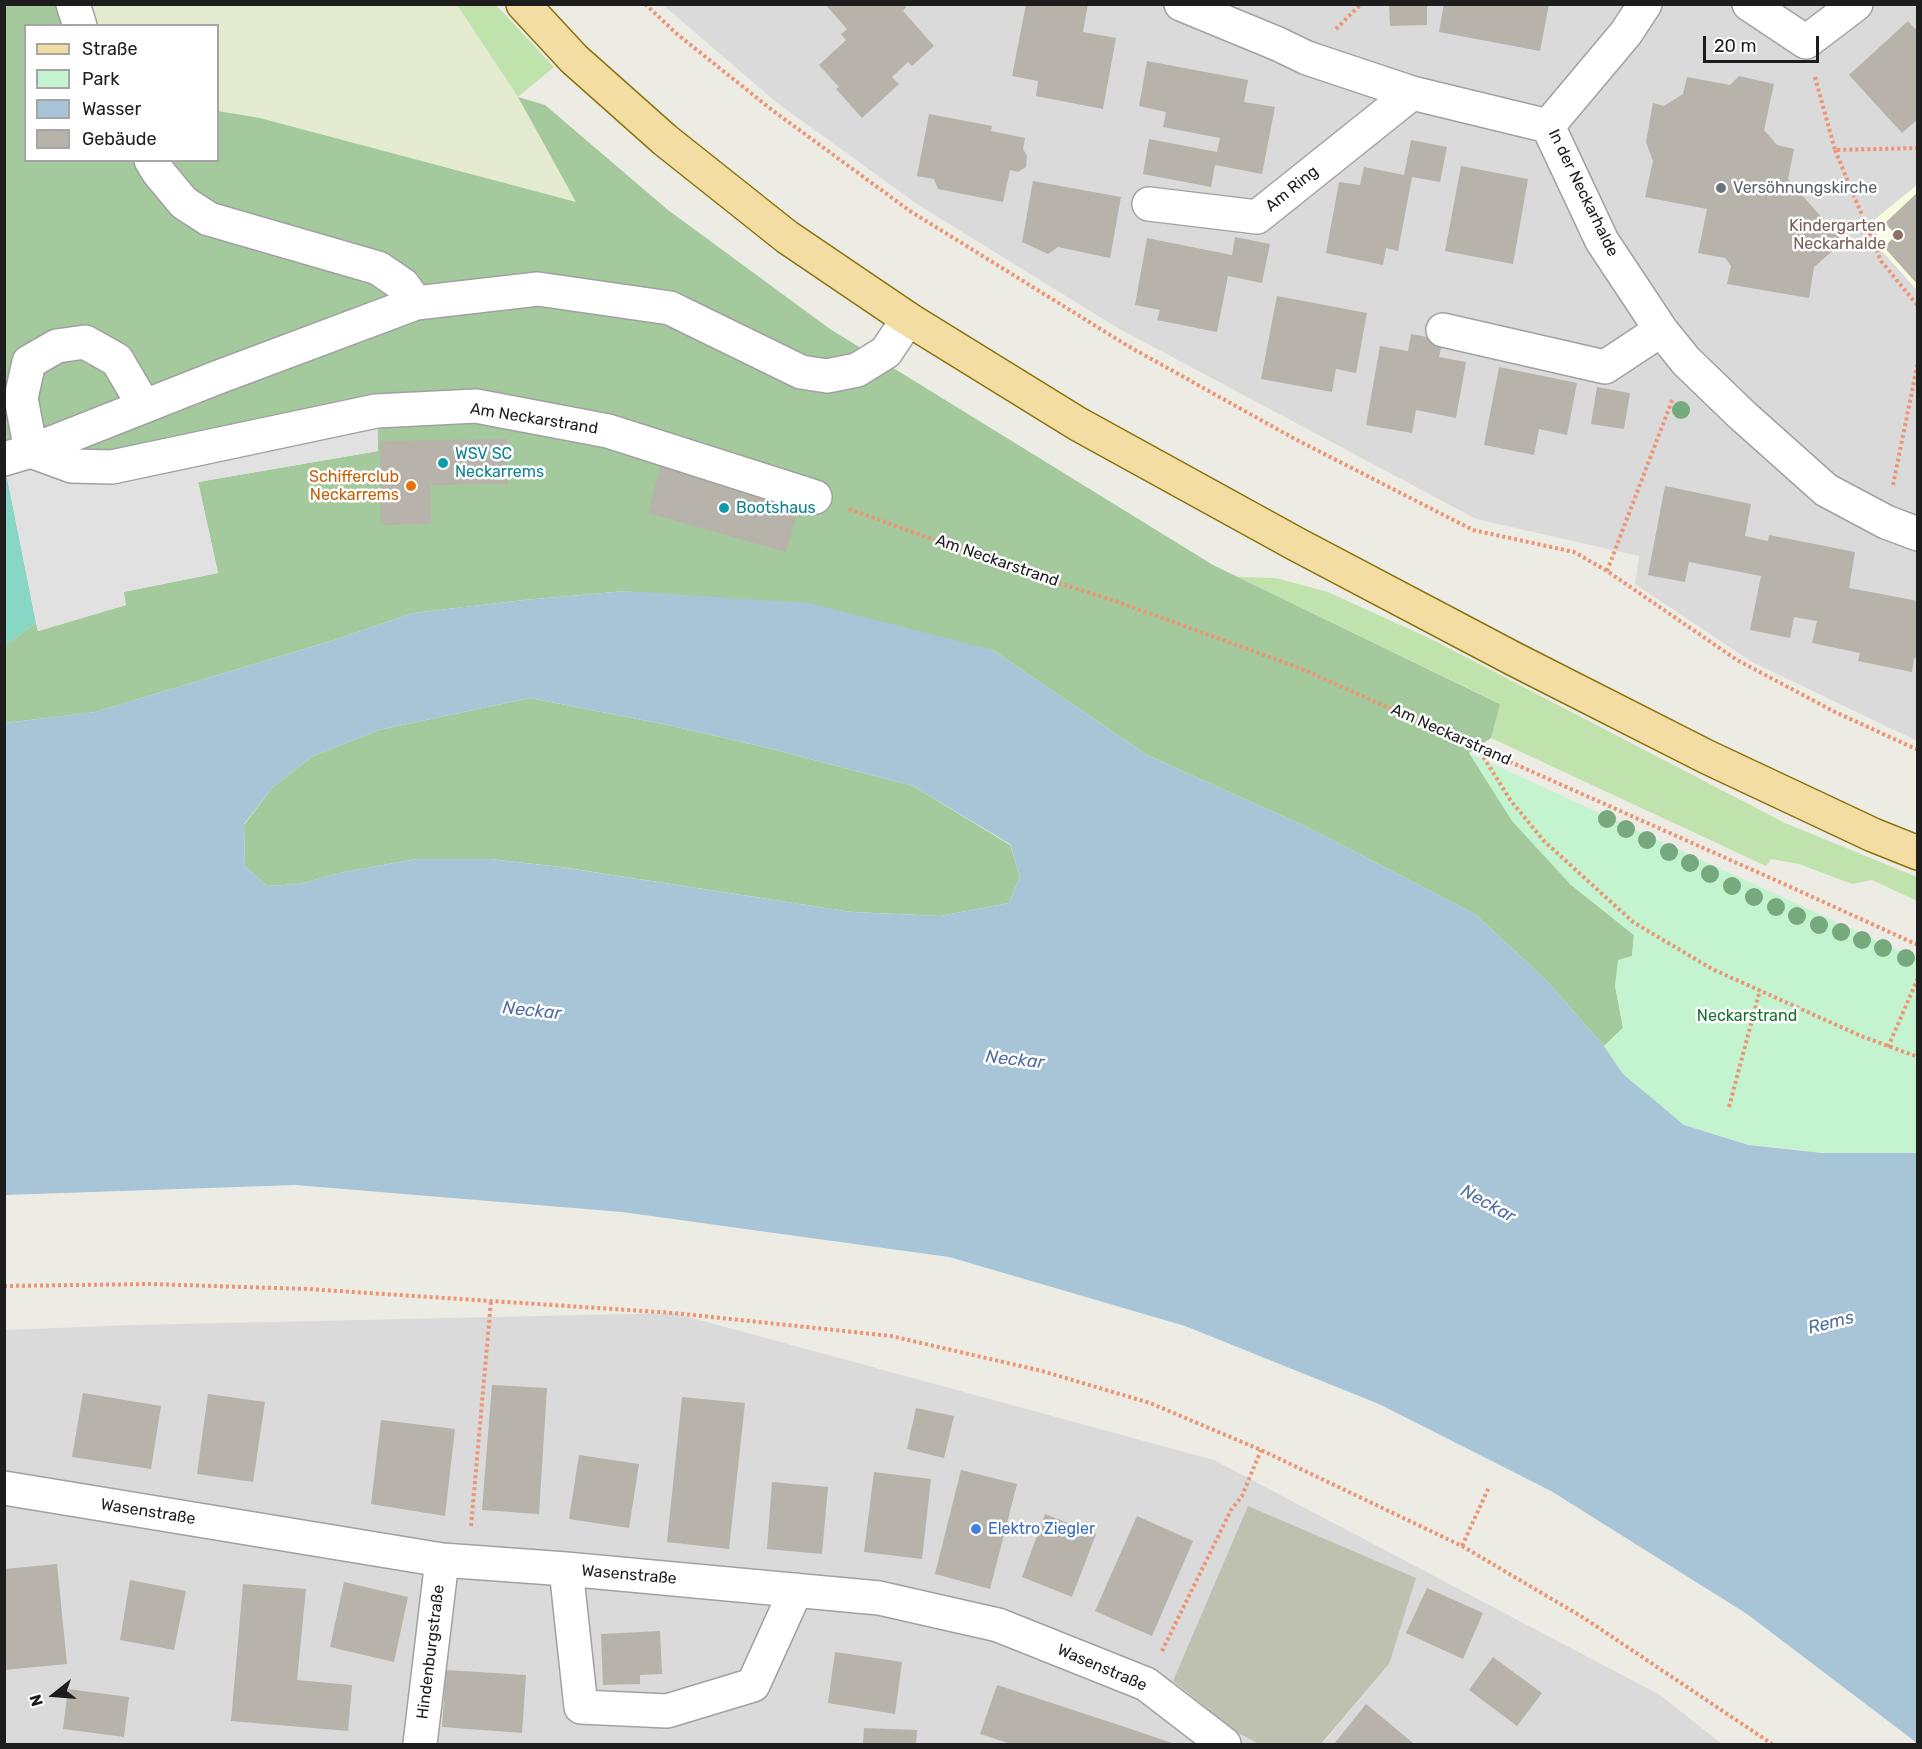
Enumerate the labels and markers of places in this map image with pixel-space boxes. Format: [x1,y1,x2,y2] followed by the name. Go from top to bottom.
[1733,178,1877,198] place label: Versöhnungskirche
[1714,181,1728,195] marker: Versöhnungskirche
[1789,216,1886,254] place label: Kindergarten Neckarhalde
[1891,228,1905,242] marker: Kindergarten Neckarhalde
[455,444,544,482] place label: WSV SC Neckarrems
[436,456,450,470] marker: WSV SC Neckarrems
[309,467,399,505] place label: Schifferclub Neckarrems
[404,479,418,493] marker: Schifferclub Neckarrems
[736,498,816,518] place label: Bootshaus
[717,501,731,515] marker: Bootshaus
[988,1519,1095,1539] place label: Elektro Ziegler
[969,1522,983,1536] marker: Elektro Ziegler

